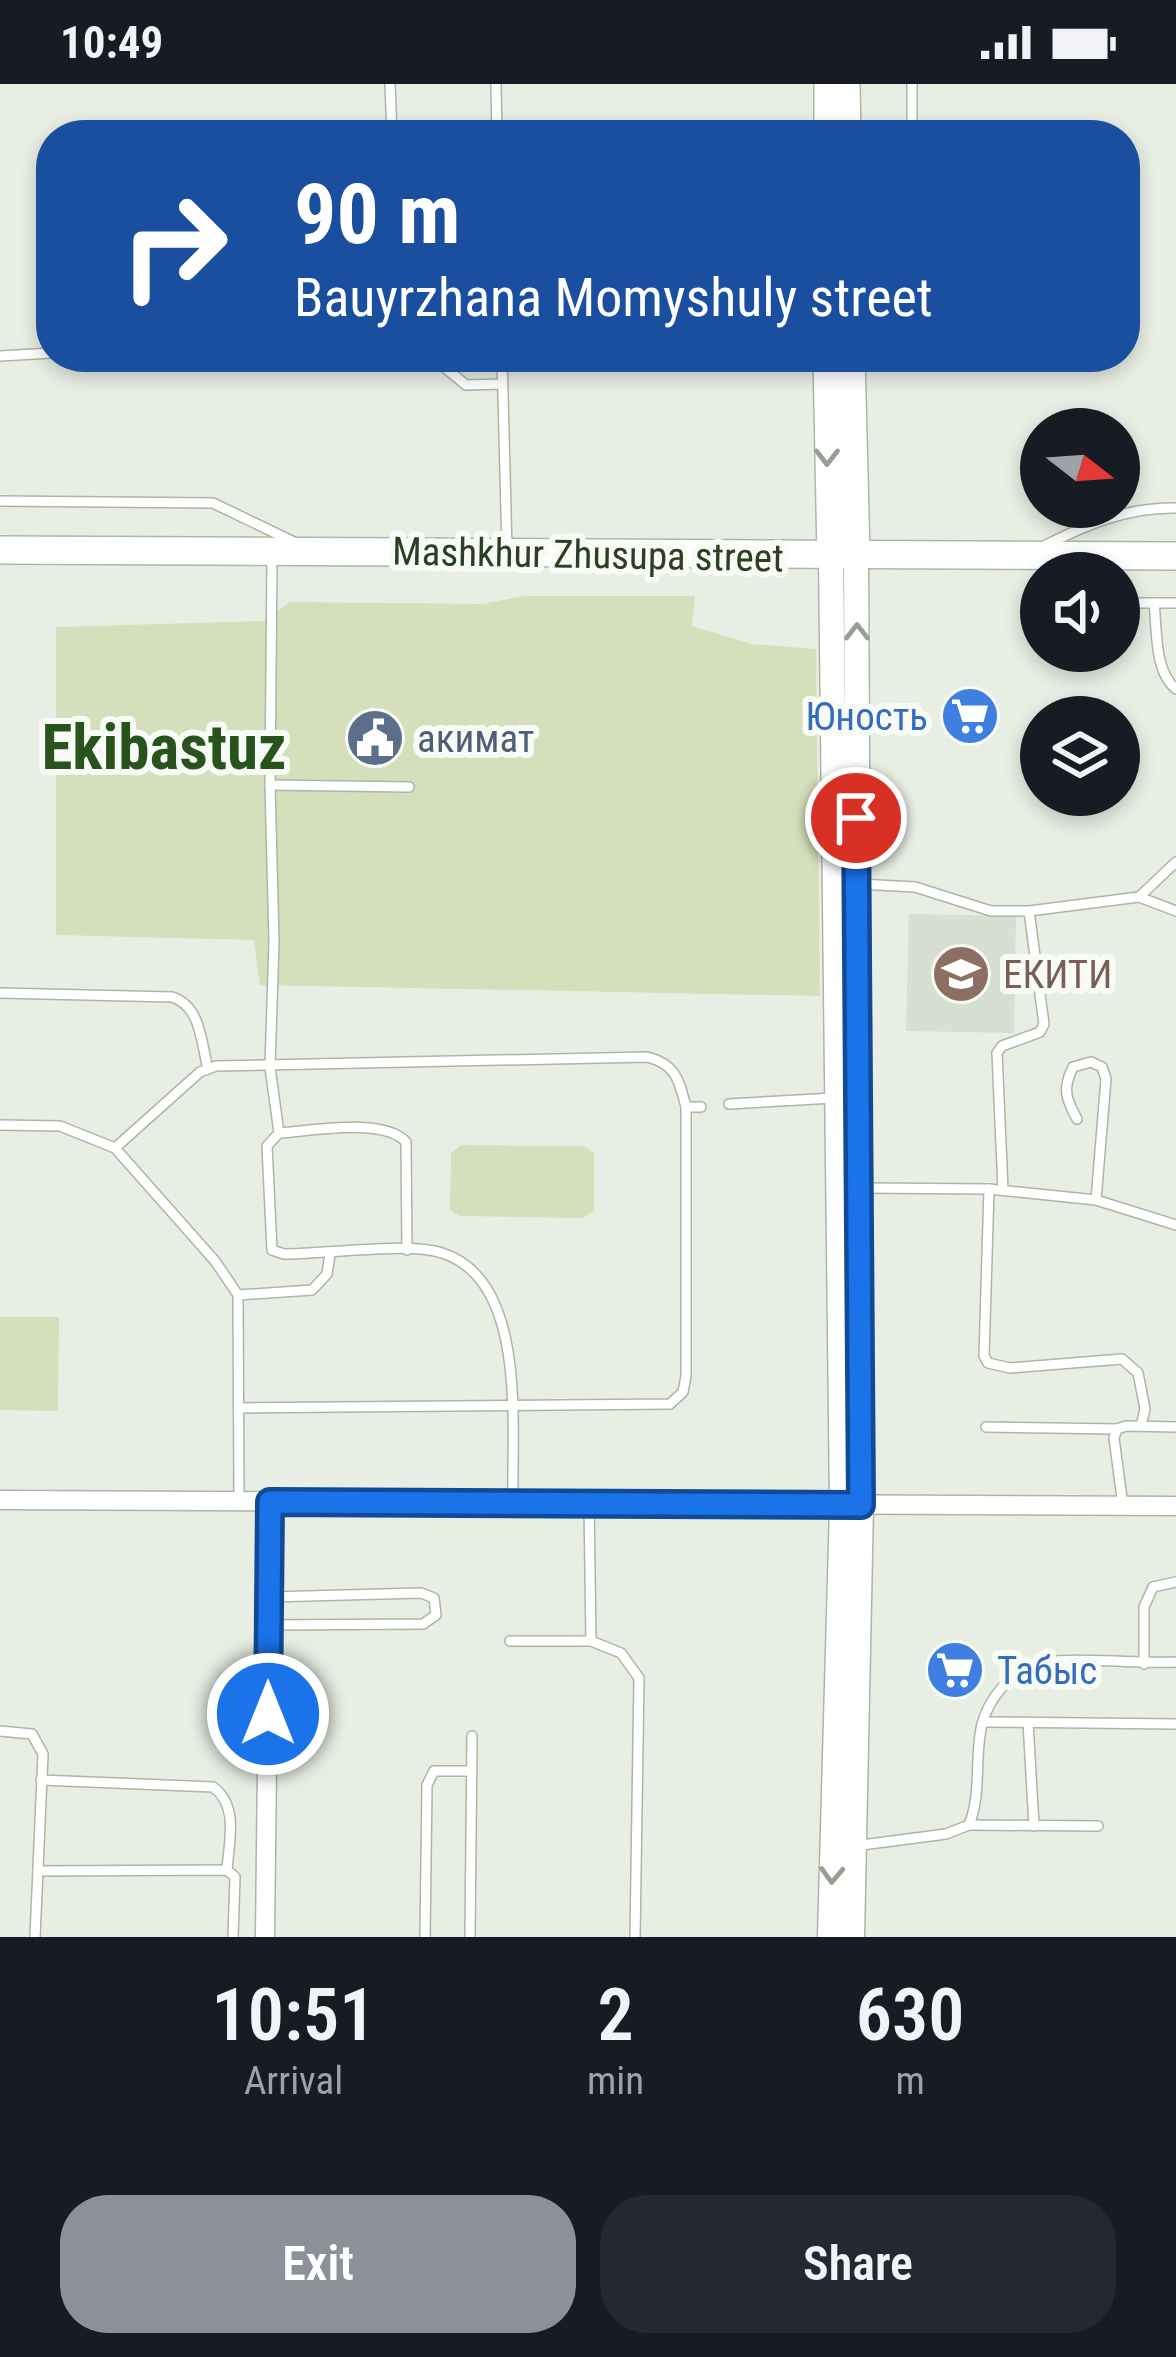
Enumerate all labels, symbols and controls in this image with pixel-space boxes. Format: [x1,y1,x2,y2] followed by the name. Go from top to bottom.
[60,16,163,69] text: 10:49
[294,165,461,264] text: 90 m
[96,168,252,324] icon: right
[294,266,933,329] text: Bauyrzhana Momyshuly street
[1020,408,1140,528] north arrow
[1020,408,1140,816] map controls
[814,449,840,467] one-way arrow
[392,529,784,581] street label: Mashkhur Zhusupa street
[1020,552,1140,672] button: sound
[844,622,870,640] one-way arrow
[939,685,1001,747] supermarket icon: Юность
[805,694,928,740] place label: Юность
[1020,696,1140,816] button: layers
[344,707,406,769] public building icon: акимат
[41,711,287,784] district label: Ekibastuz
[417,716,534,762] place label: акимат
[805,767,907,869] pin
[823,785,889,851] icon: arrive
[930,943,992,1005] school or university icon: ЕКИТИ
[1003,952,1112,998] place label: ЕКИТИ
[924,1639,986,1701] supermarket icon: Табыс
[997,1648,1097,1694] place label: Табыс
[205,1651,331,1777] position arrow
[819,1866,845,1885] one-way arrow
[212,1973,375,2058] text: 10:51
[598,1973,634,2058] text: 2
[856,1973,964,2058] text: 630
[244,2058,343,2104] text: Arrival
[587,2058,644,2104] text: min
[895,2058,925,2104] text: m
[60,2195,576,2333] button: Exit
[600,2195,1116,2333] button: Share

